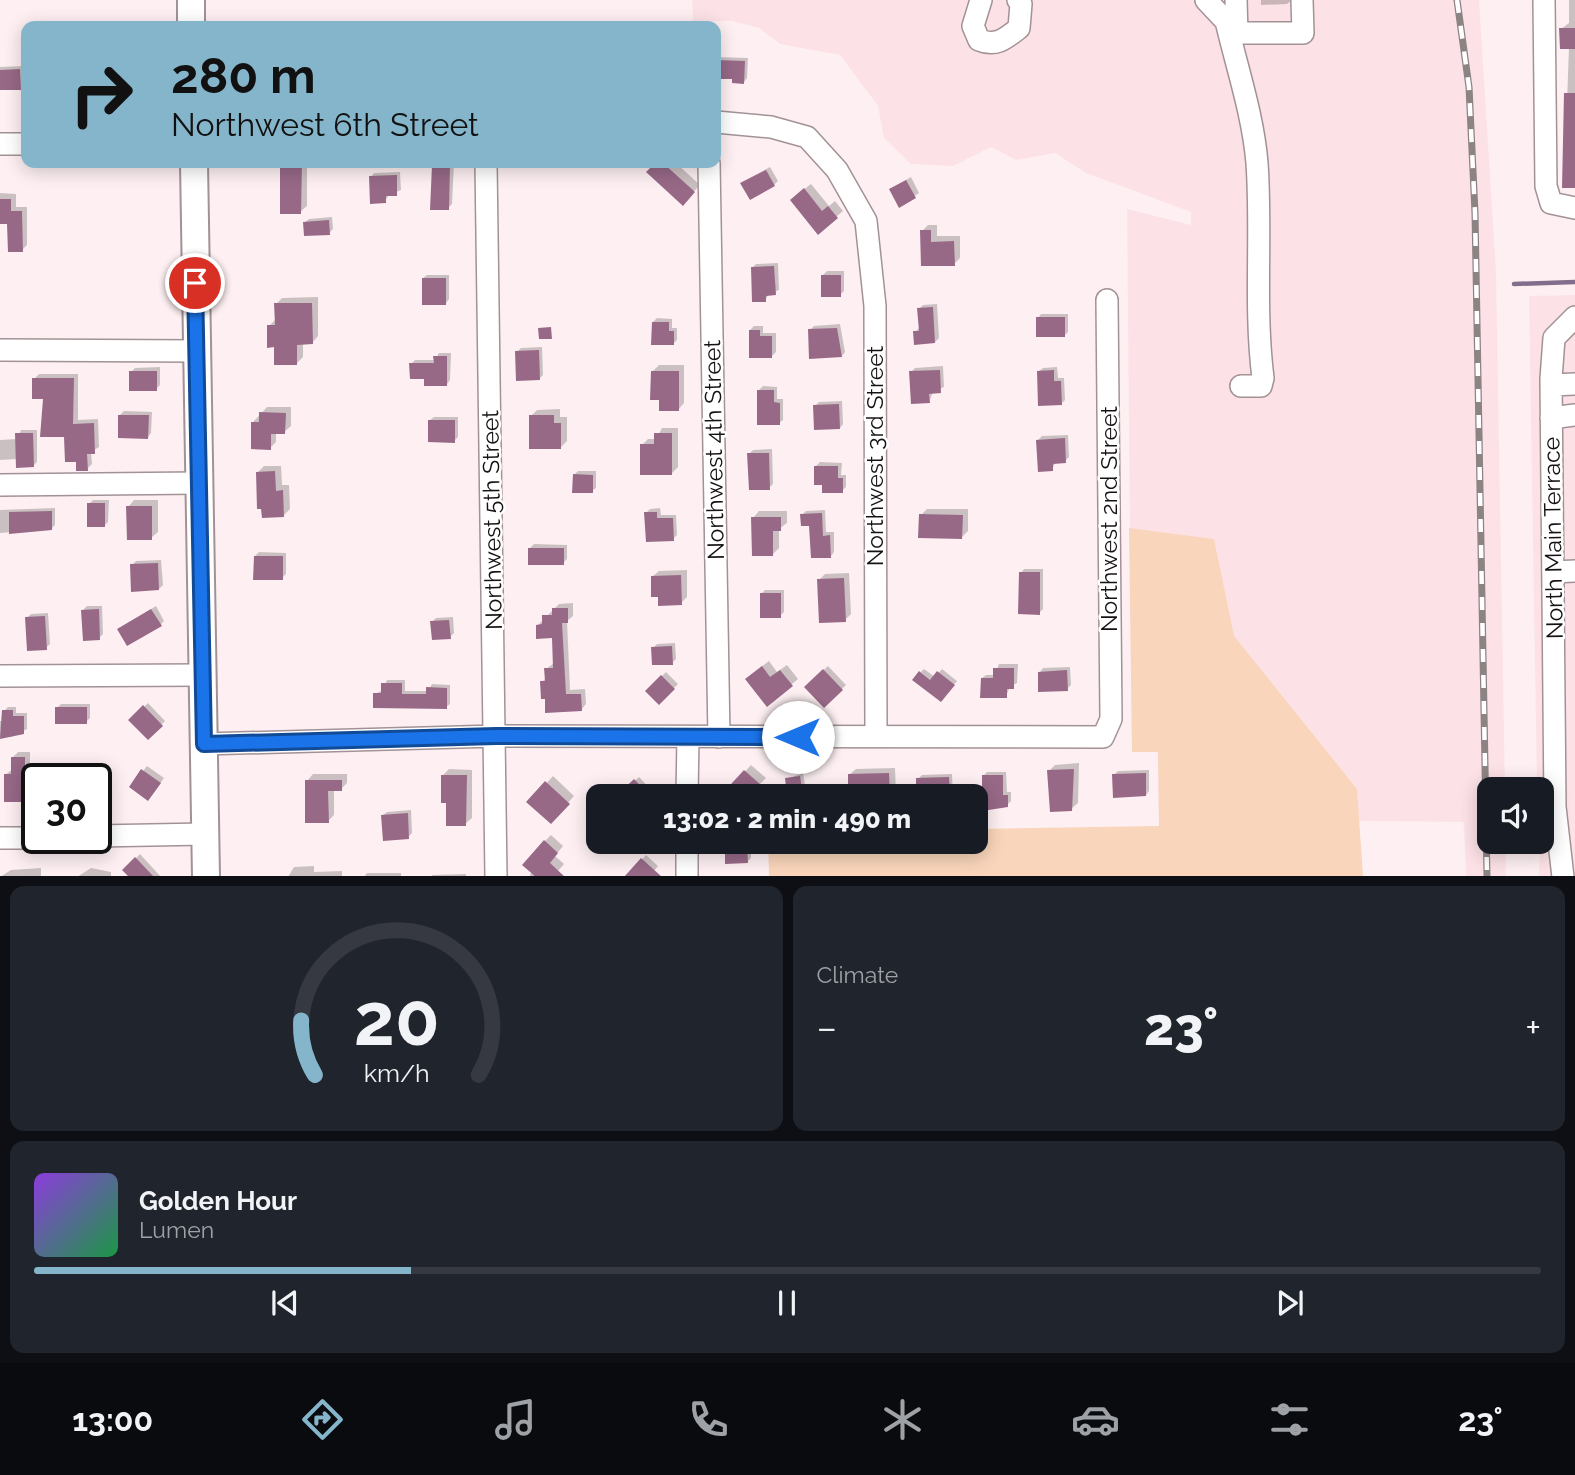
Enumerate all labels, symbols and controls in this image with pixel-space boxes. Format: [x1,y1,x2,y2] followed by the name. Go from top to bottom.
[171,47,316,104] text: 280 m
[56,49,147,140] icon: right
[171,106,479,143] text: Northwest 6th Street
[165,253,225,313] pin
[176,264,214,302] icon: arrive
[698,340,729,560] street label: Northwest 4th Street
[861,345,888,566] street label: Northwest 3rd Street
[1095,406,1122,632] street label: Northwest 2nd Street
[476,410,507,630] street label: Northwest 5th Street
[1537,437,1568,639] street label: North Main Terrace
[761,700,835,774] position arrow
[21,763,112,854] speed limit sign: 30
[1477,777,1554,854] map controls
[1477,777,1554,854] button: sound
[663,804,911,834] text: 13:02 · 2 min · 490 m
[817,961,898,988] text: Climate
[353,977,439,1062] text: 20
[1144,996,1218,1057] text: 23°
[817,1005,837,1050] text: −
[1525,1005,1541,1050] text: +
[363,1057,429,1087] text: km/h
[139,1186,297,1216] text: Golden Hour
[139,1216,214,1243] text: Lumen
[266,1284,304,1322] icon: previous
[768,1284,806,1322] icon: pause
[1271,1284,1309,1322] icon: next
[298,1395,347,1444] icon: directions
[491,1395,540,1444] icon: music
[684,1395,733,1444] icon: phone
[878,1395,927,1444] icon: climate
[1071,1395,1120,1444] icon: car
[1265,1395,1314,1444] icon: filters
[72,1401,153,1438] text: 13:00
[1458,1401,1503,1438] text: 23°

